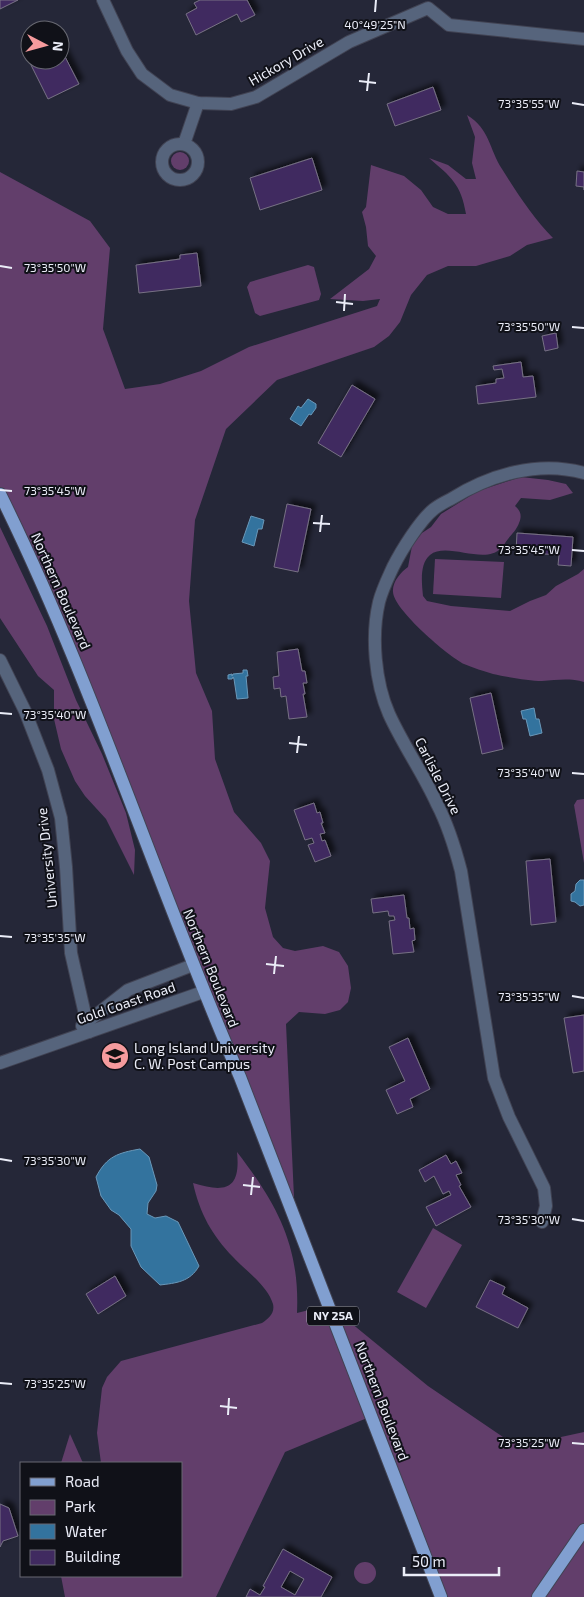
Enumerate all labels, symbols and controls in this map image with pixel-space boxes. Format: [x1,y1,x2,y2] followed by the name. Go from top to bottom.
[344,17,406,31] text: 40°49'25"N
[20,20,70,70] north arrow
[245,32,326,89] street label: Hickory Drive
[49,40,67,52] text: N
[498,96,560,110] text: 73°35'55"W
[24,260,86,274] text: 73°35'50"W
[498,319,560,333] text: 73°35'50"W
[24,483,86,497] text: 73°35'45"W
[28,530,95,652] street label: Northern Boulevard
[498,542,560,556] text: 73°35'45"W
[24,707,86,721] text: 73°35'40"W
[412,734,465,817] street label: Carlisle Drive
[498,765,560,779] text: 73°35'40"W
[33,807,60,909] street label: University Drive
[180,906,243,1029] street label: Northern Boulevard
[24,930,86,944] text: 73°35'35"W
[74,978,178,1027] street label: Gold Coast Road
[498,989,560,1003] text: 73°35'35"W
[134,1039,275,1072] place label: Long Island University C. W. Post Campus
[100,1041,130,1071] school or university icon: Long Island University C. W. Post Campus
[24,1153,86,1167] text: 73°35'30"W
[498,1212,560,1226] text: 73°35'30"W
[307,1306,359,1325] road number: NY 25A
[352,1339,413,1463] street label: Northern Boulevard
[24,1376,86,1390] text: 73°35'25"W
[498,1435,560,1449] text: 73°35'25"W
[20,1462,182,1577] legend
[65,1472,100,1490] text: Road
[65,1497,96,1515] text: Park
[65,1522,107,1540] text: Water
[404,1544,499,1576] scale bar
[65,1547,121,1565] text: Building
[412,1552,446,1570] text: 50 m

